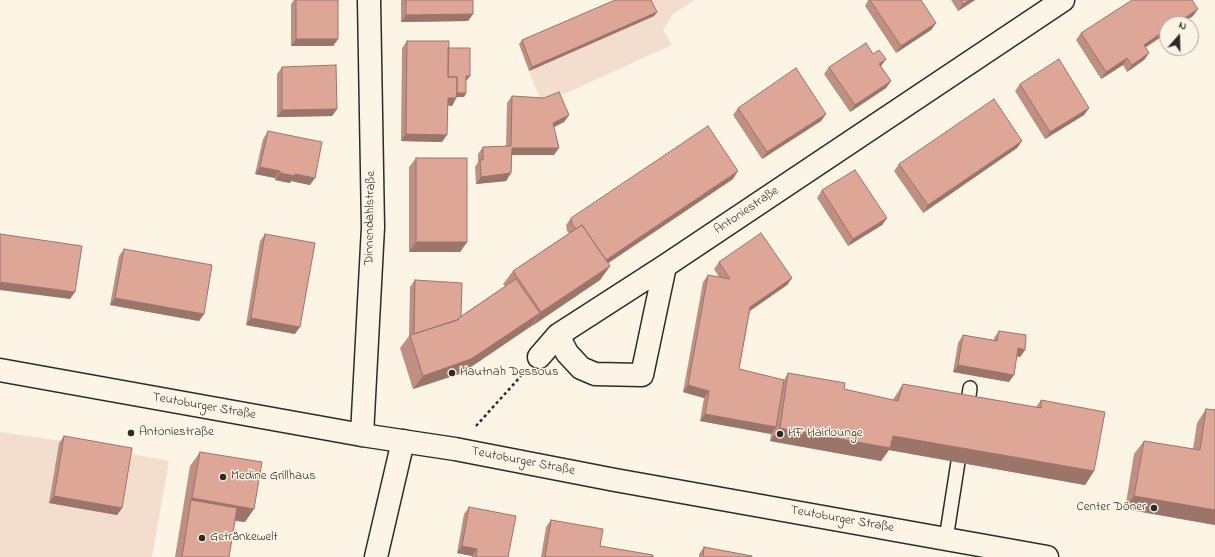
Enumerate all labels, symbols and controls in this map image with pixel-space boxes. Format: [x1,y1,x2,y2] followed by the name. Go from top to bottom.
[1159,16,1199,56] north arrow
[1177,17,1189,34] text: N
[362,171,380,265] street label: Dinnendahlstraße
[712,184,782,238] street label: Antoniestraße
[460,365,559,381] place label: Hautnah Dessous
[447,368,457,378] marker: Hautnah Dessous
[151,390,257,424] street label: Teutoburger Straße
[139,425,214,441] place label: Antoniestraße
[788,426,863,442] place label: HF Hairlounge
[126,428,136,438] marker: Antoniestraße
[775,429,785,439] marker: HF Hairlounge
[470,444,576,480] street label: Teutoburger Straße
[231,469,316,485] place label: Medine Grillhaus
[218,472,228,482] marker: Medine Grillhaus
[1077,500,1146,516] place label: Center Döner
[789,503,895,537] street label: Teutoburger Straße
[1149,503,1159,513] marker: Center Döner
[210,530,278,546] place label: Getränkewelt
[197,533,207,543] marker: Getränkewelt

